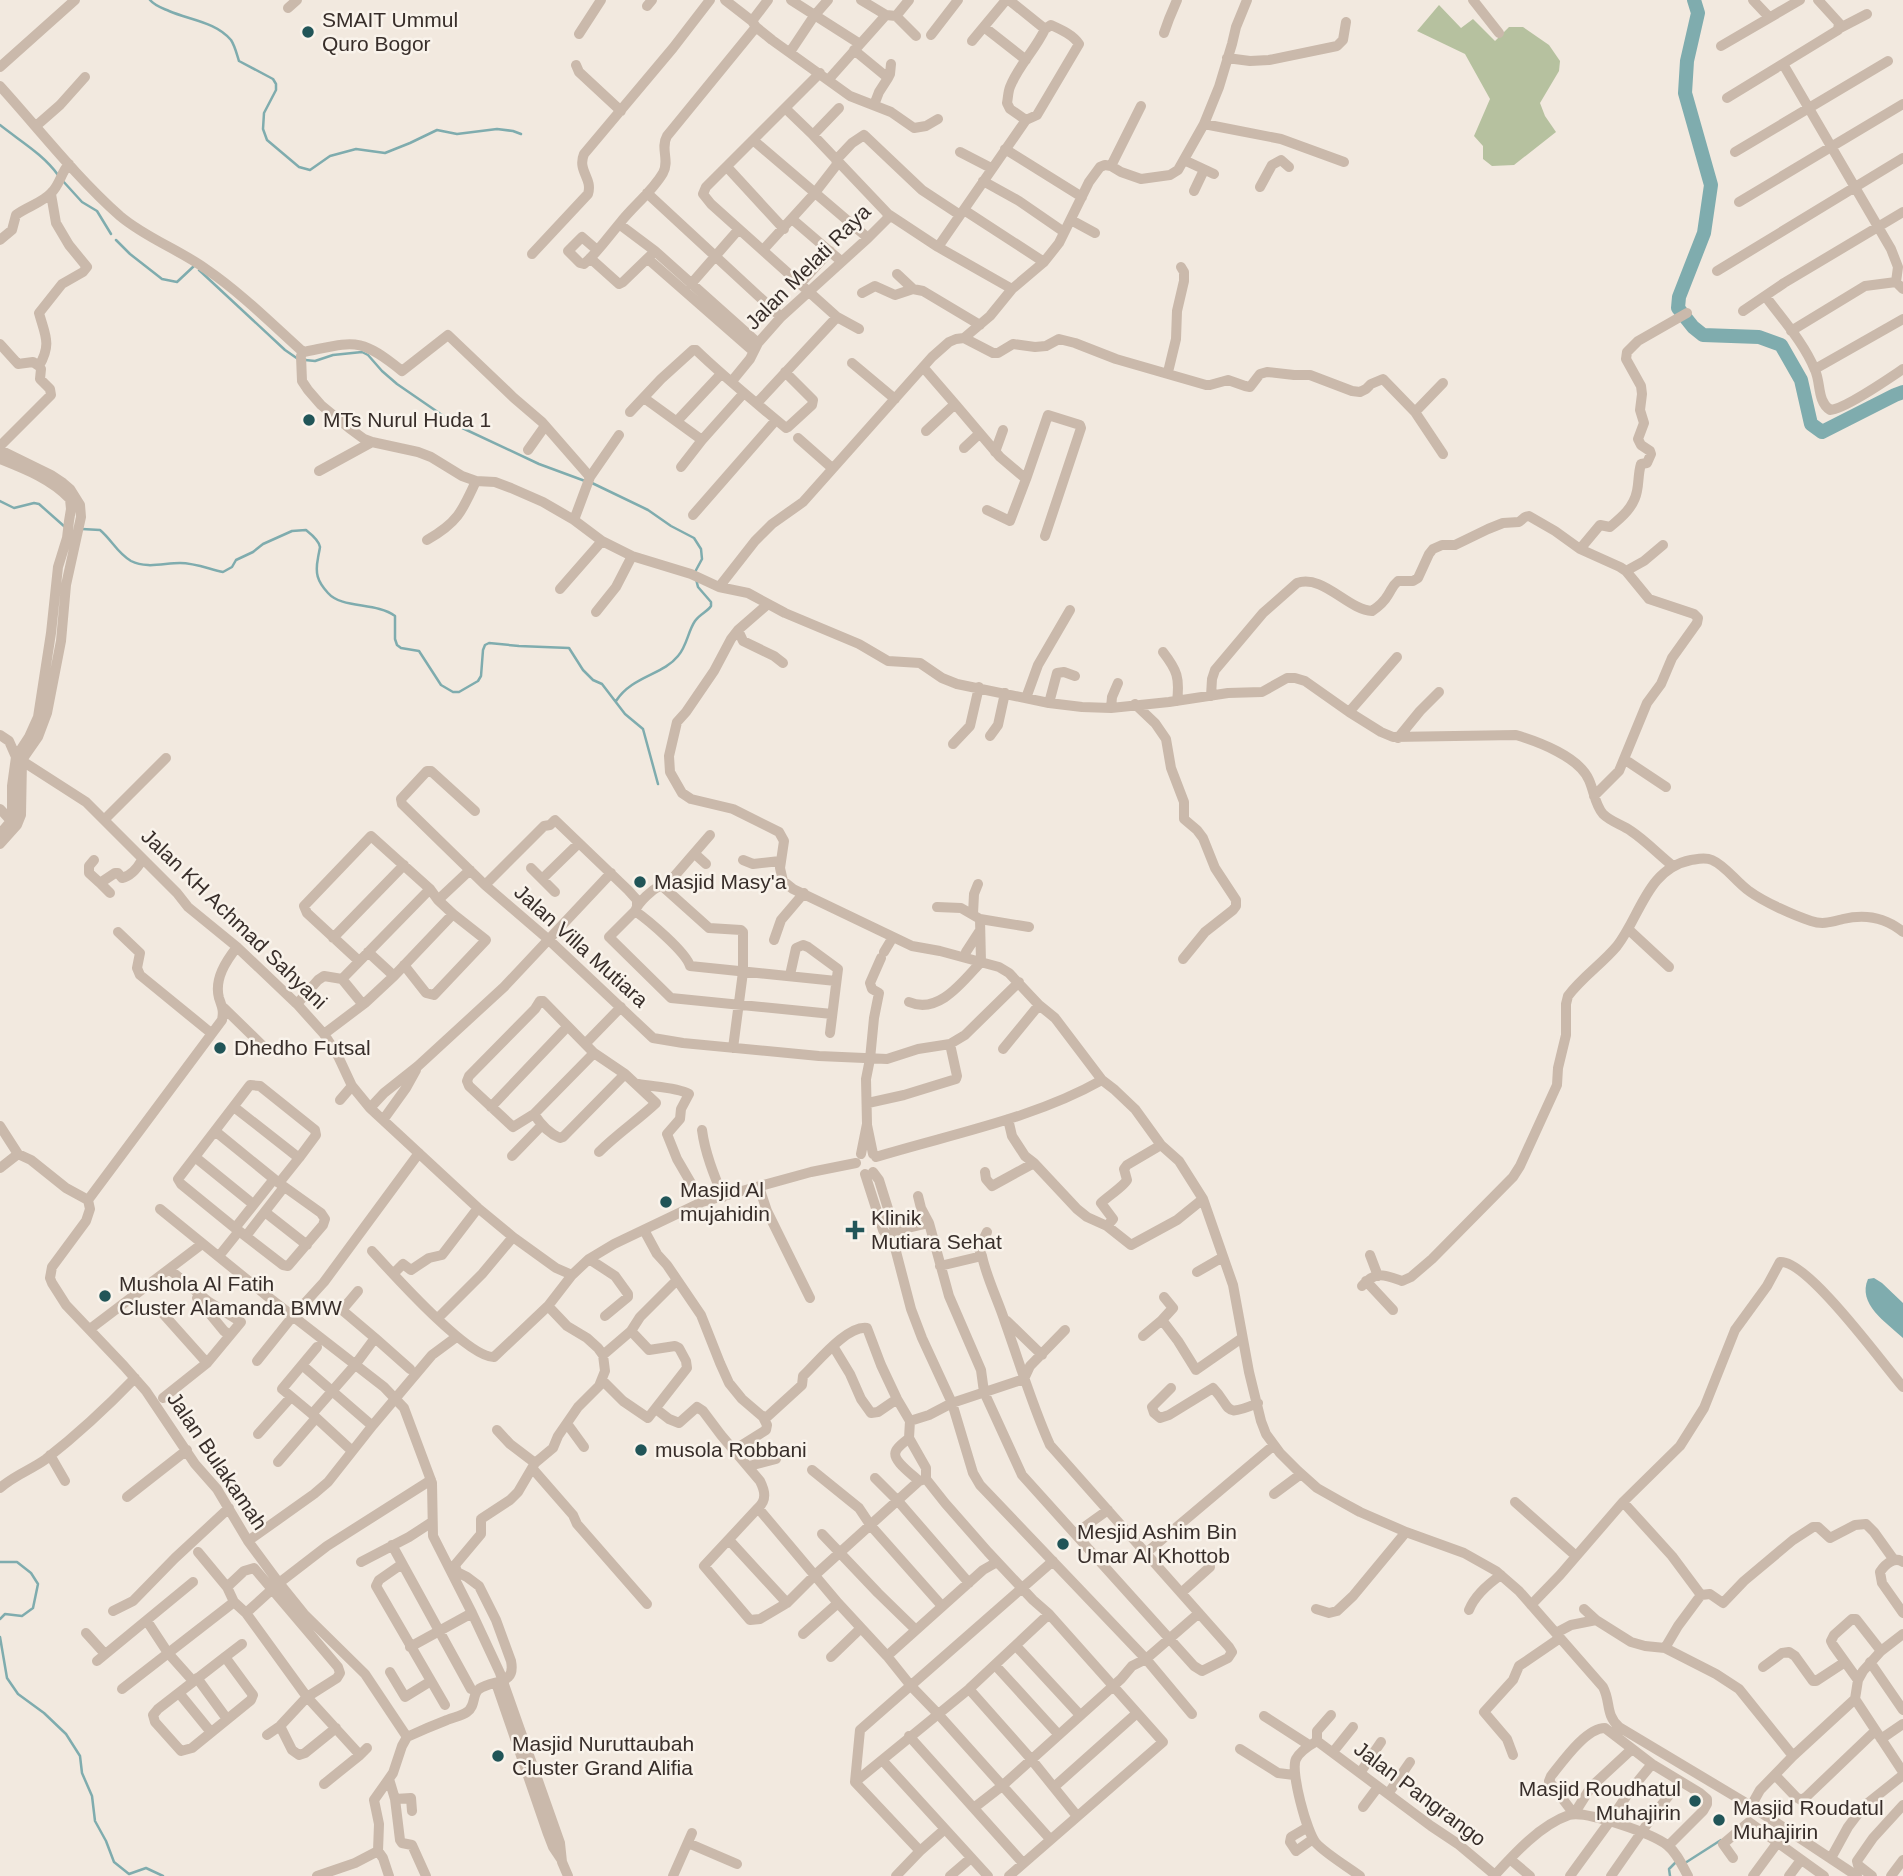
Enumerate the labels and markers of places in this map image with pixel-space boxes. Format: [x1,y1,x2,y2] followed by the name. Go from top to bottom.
[322,8,458,55] place label: SMAIT Ummul Quro Bogor
[300,24,316,40] marker: SMAIT Ummul Quro Bogor
[323,408,491,431] place label: MTs Nurul Huda 1
[301,412,317,428] marker: MTs Nurul Huda 1
[654,870,787,893] place label: Masjid Masy'a
[632,874,648,890] marker: Masjid Masy'a
[234,1036,371,1059] place label: Dhedho Futsal
[212,1040,228,1056] marker: Dhedho Futsal
[680,1178,770,1225] place label: Masjid Al mujahidin
[658,1194,674,1210] marker: Masjid Al mujahidin
[871,1206,1002,1253] place label: Klinik Mutiara Sehat
[845,1220,865,1240] marker: Klinik Mutiara Sehat
[119,1272,342,1319] place label: Mushola Al Fatih Cluster Alamanda BMW
[97,1288,113,1304] marker: Mushola Al Fatih Cluster Alamanda BMW
[655,1438,807,1461] place label: musola Robbani
[633,1442,649,1458] marker: musola Robbani
[1077,1520,1237,1567] place label: Mesjid Ashim Bin Umar Al Khottob
[1055,1536,1071,1552] marker: Mesjid Ashim Bin Umar Al Khottob
[512,1732,694,1779] place label: Masjid Nuruttaubah Cluster Grand Alifia
[490,1748,506,1764] marker: Masjid Nuruttaubah Cluster Grand Alifia
[1519,1777,1681,1824] place label: Masjid Roudhatul Muhajirin
[1687,1793,1703,1809] marker: Masjid Roudhatul Muhajirin
[1733,1796,1884,1843] place label: Masjid Roudatul Muhajirin
[1711,1812,1727,1828] marker: Masjid Roudatul Muhajirin

